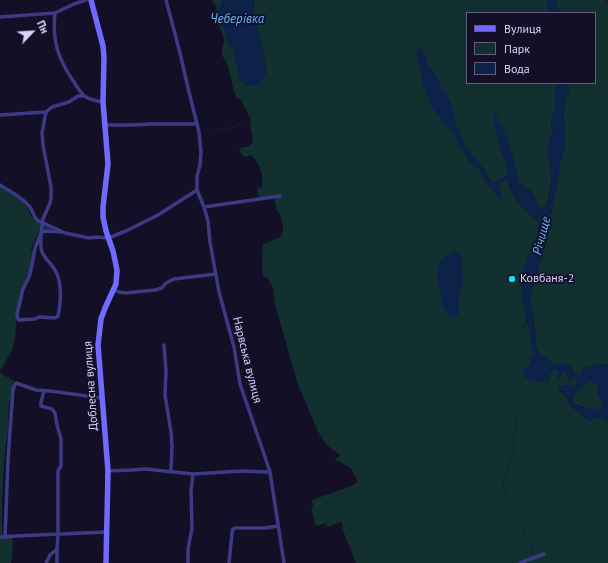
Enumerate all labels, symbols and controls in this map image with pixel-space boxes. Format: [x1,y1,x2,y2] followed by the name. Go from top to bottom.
[210,11,264,27] water label: Чеберівка
[12,12,52,52] north arrow
[466,12,596,84] legend
[34,18,52,36] text: Пн
[504,21,541,36] text: Вулиця
[504,41,530,56] text: Парк
[504,61,530,76] text: Вода
[530,215,554,257] water label: Річище
[520,272,574,286] place label: Ковбаня-2
[507,274,517,284] marker: Ковбаня-2
[229,315,265,405] street label: Нарвська вулиця
[81,341,101,431] street label: Доблесна вулиця

